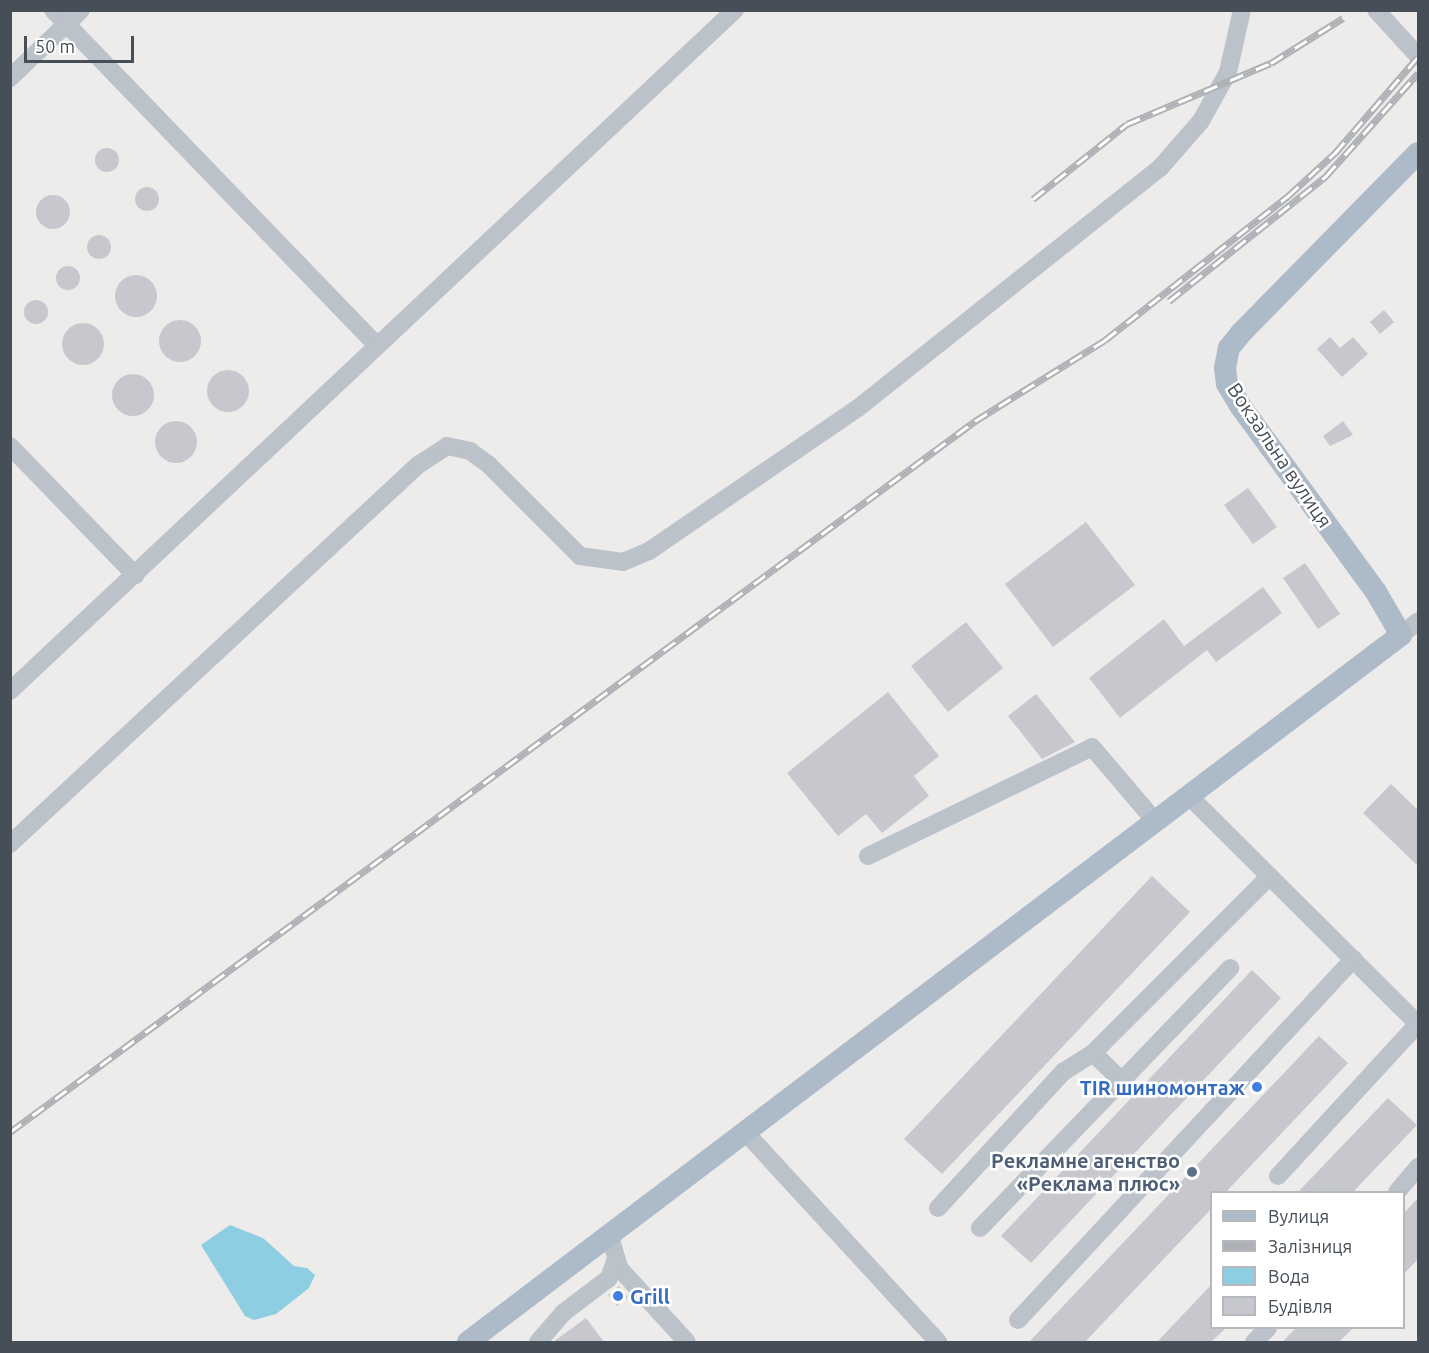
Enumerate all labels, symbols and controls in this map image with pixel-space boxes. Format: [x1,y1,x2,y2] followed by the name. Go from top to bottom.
[27,24,136,62] scale bar
[35,36,75,56] text: 50 m
[1223,378,1337,532] street label: Вокзальна вулиця
[1080,1075,1245,1099] place label: TIR шиномонтаж
[1250,1080,1264,1094] marker: TIR шиномонтаж
[991,1148,1180,1195] place label: Рекламне агенство «Реклама плюс»
[1185,1165,1199,1179] marker: Рекламне агенство «Реклама плюс»
[1210,1191,1405,1329] legend
[1268,1206,1329,1226] text: Вулиця
[1268,1236,1352,1256] text: Залізниця
[1268,1266,1310,1286] text: Вода
[630,1284,670,1308] place label: Grill
[611,1289,625,1303] marker: Grill
[1268,1296,1333,1316] text: Будівля

